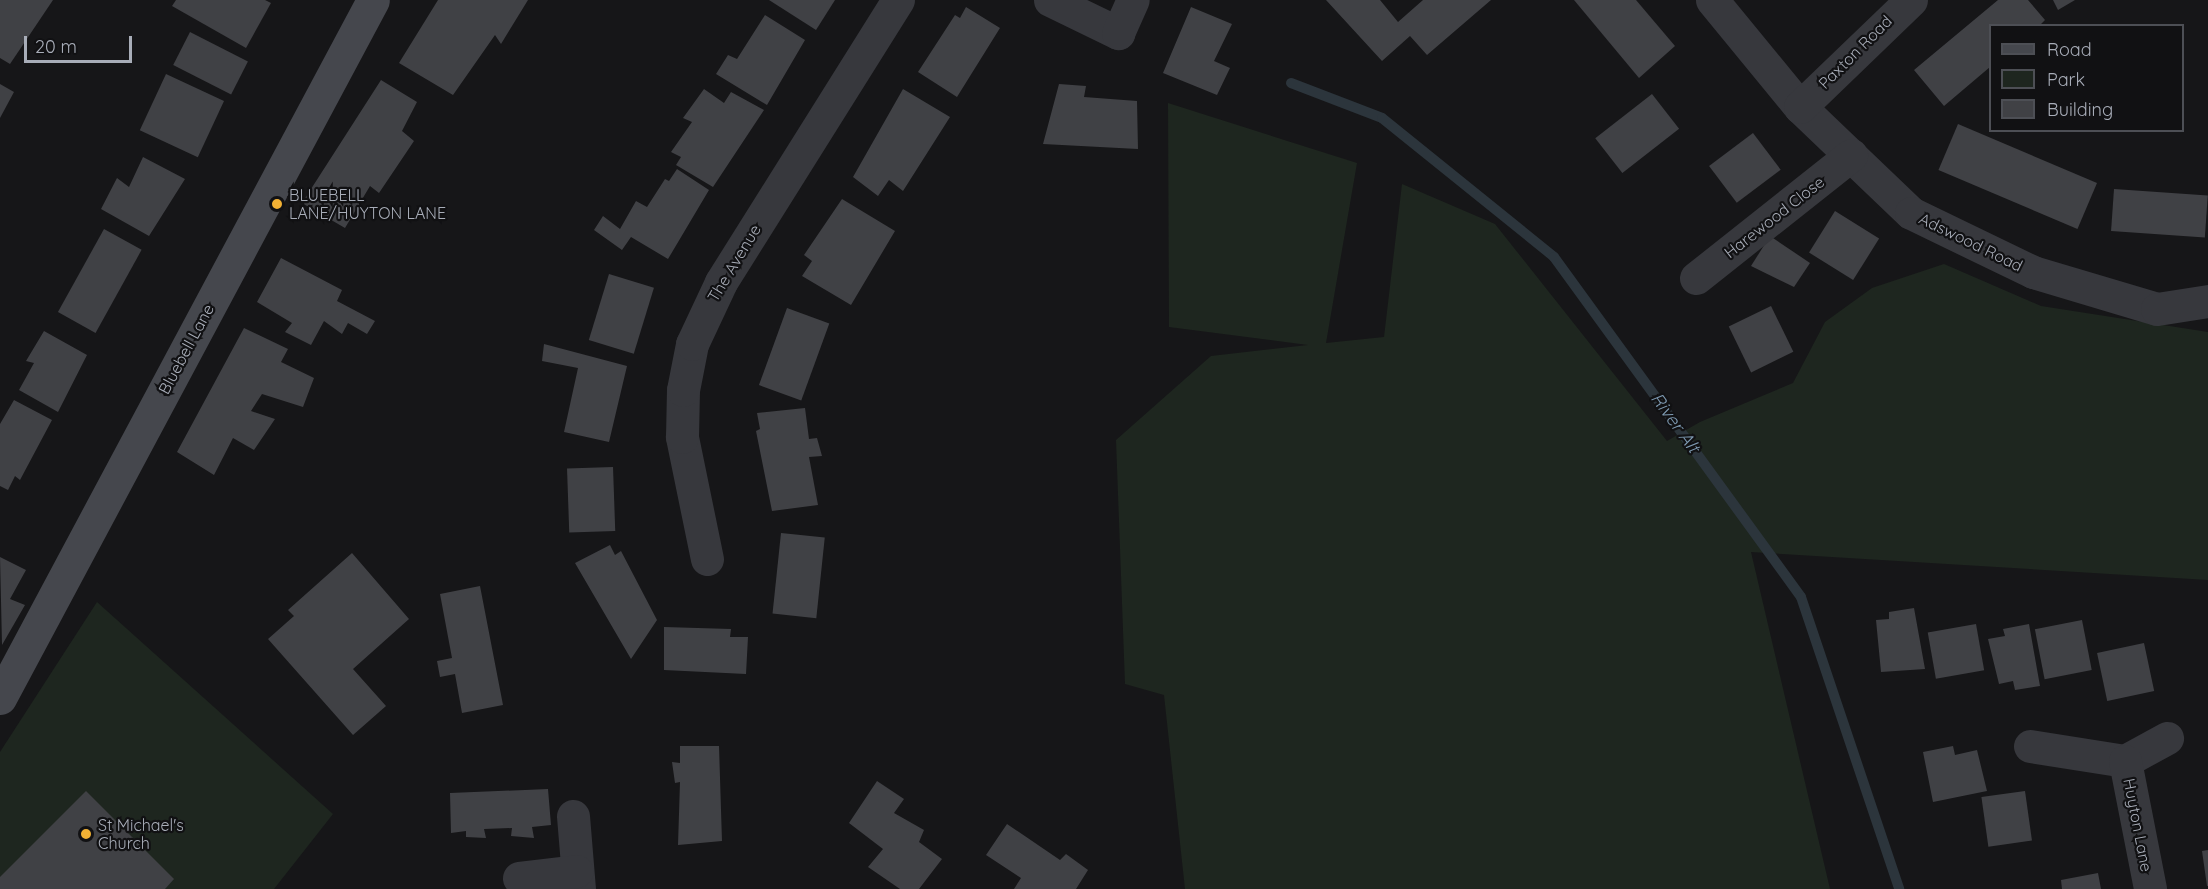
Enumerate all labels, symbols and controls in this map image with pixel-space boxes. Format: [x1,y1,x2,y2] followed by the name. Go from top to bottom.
[1814,11,1896,93] street label: Paxton Road
[27,24,135,62] scale bar
[1989,24,2184,132] legend
[35,35,77,58] text: 20 m
[2047,38,2092,61] text: Road
[2047,68,2085,91] text: Park
[2047,98,2113,121] text: Building
[1720,172,1828,262] street label: Harewood Close
[289,185,446,223] place label: BLUEBELL LANE/HUYTON LANE
[270,197,284,211] marker: BLUEBELL LANE/HUYTON LANE
[1916,209,2026,275] street label: Adswood Road
[703,221,765,305] street label: The Avenue
[154,301,218,397] street label: Bluebell Lane
[1646,389,1704,457] water label: River Alt
[2120,777,2156,873] street label: Huyton Lane
[98,815,184,853] place label: St Michael's Church
[79,827,93,841] marker: St Michael's Church

